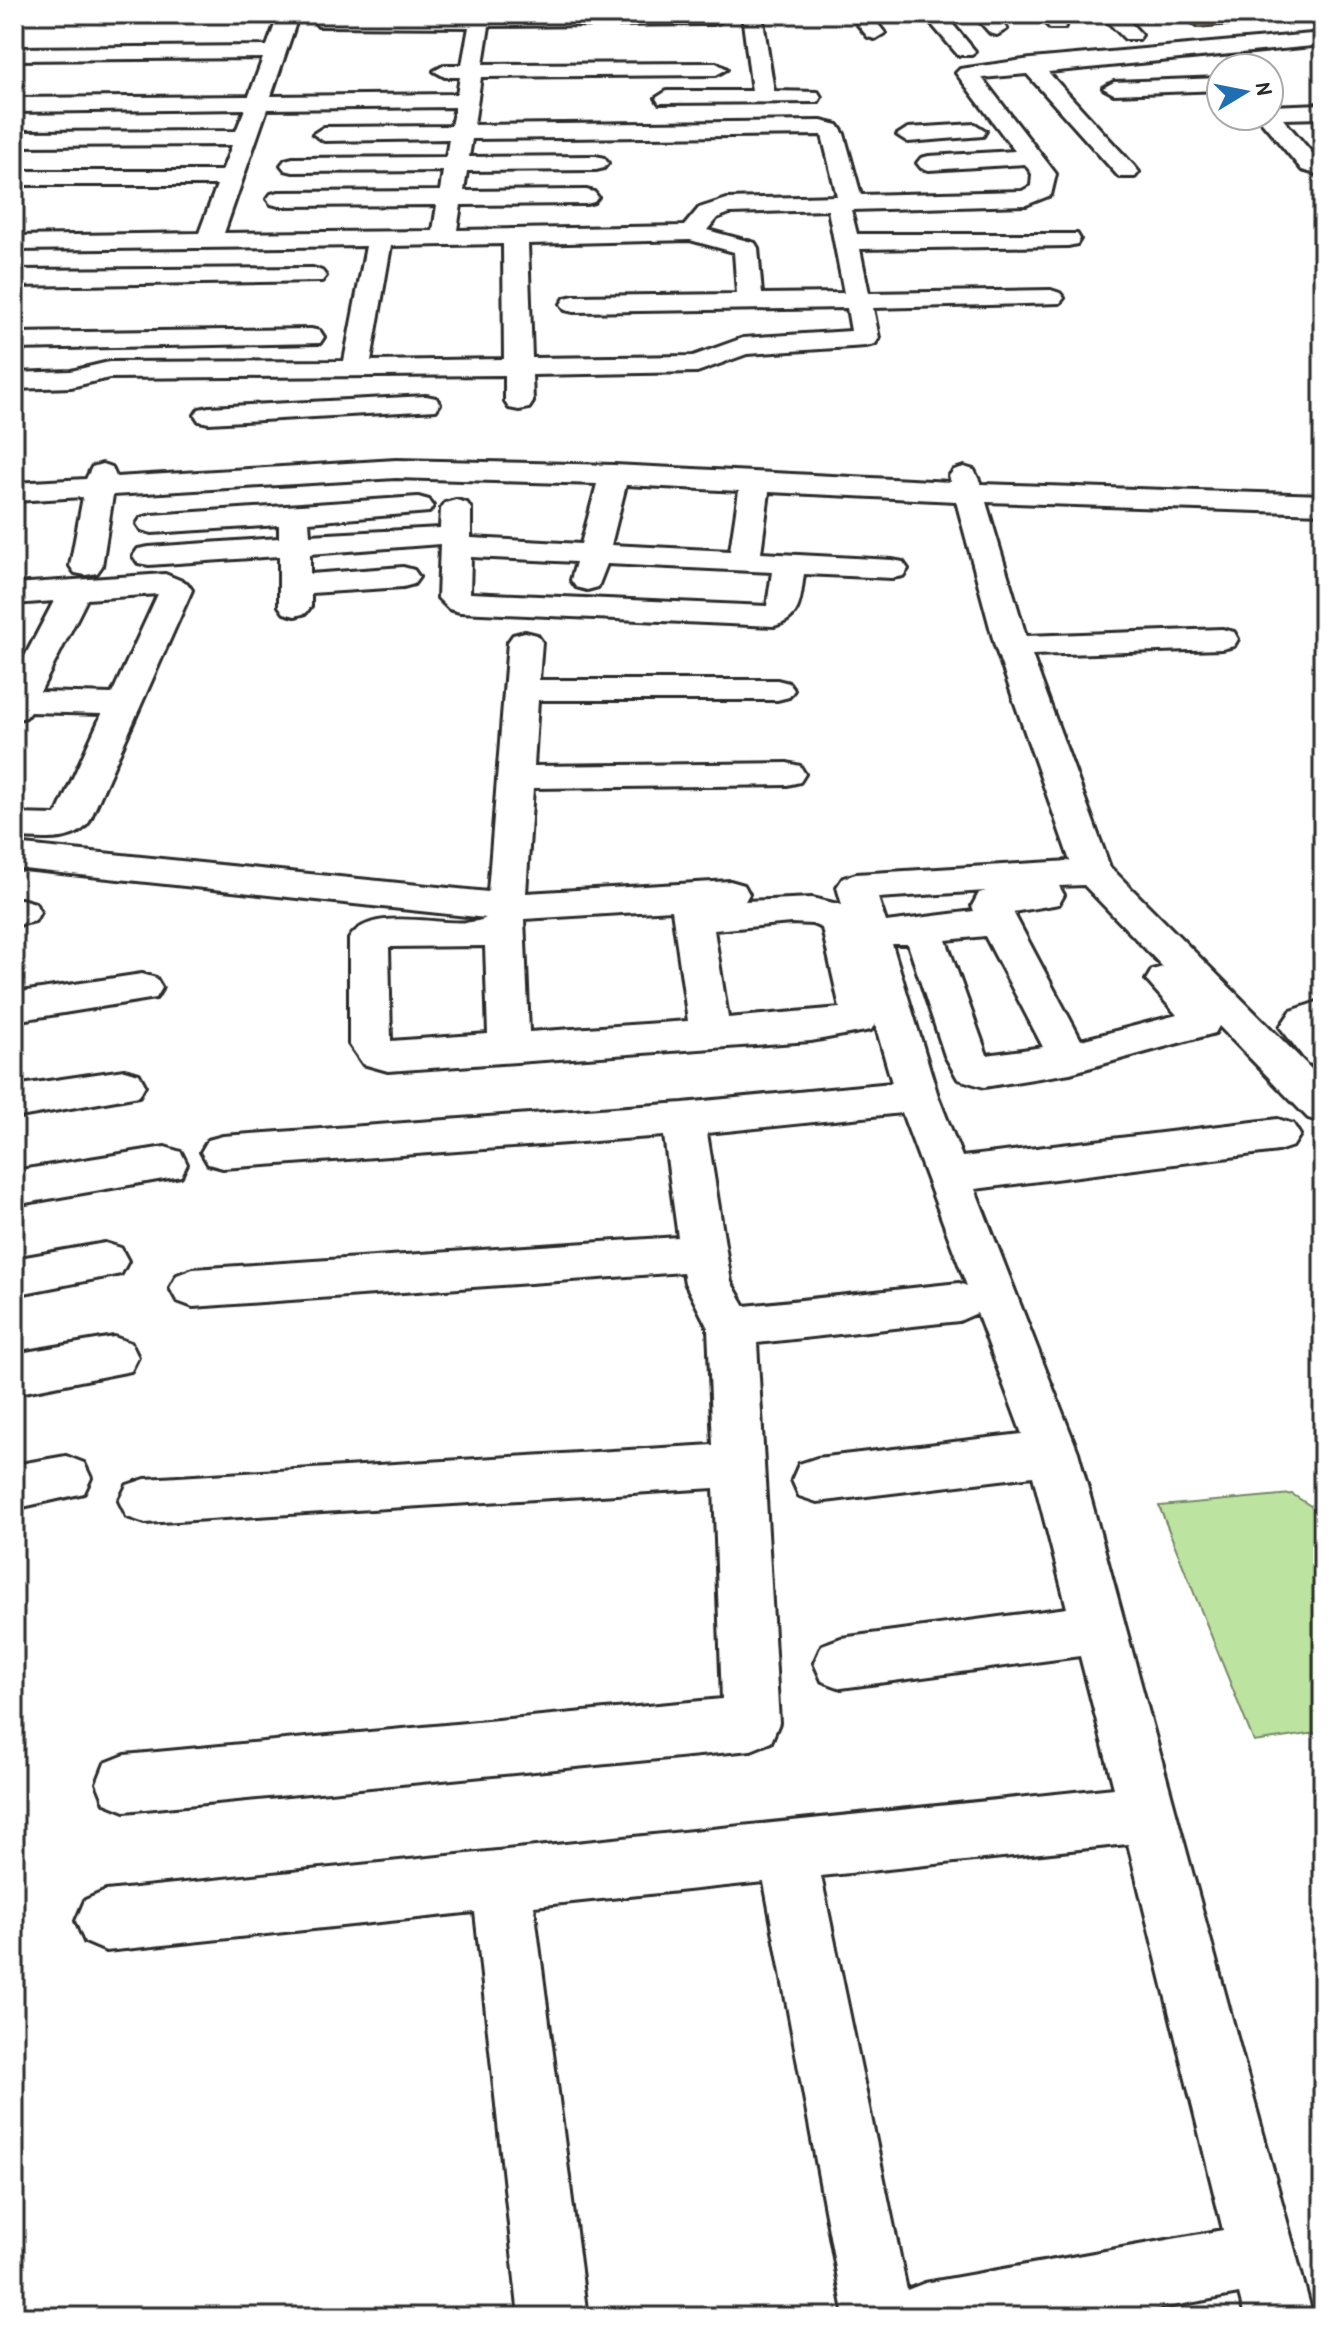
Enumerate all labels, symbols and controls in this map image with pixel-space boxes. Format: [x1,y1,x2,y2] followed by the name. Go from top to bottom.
[1205,52,1285,132] north arrow
[1249,80,1281,97] text: N

